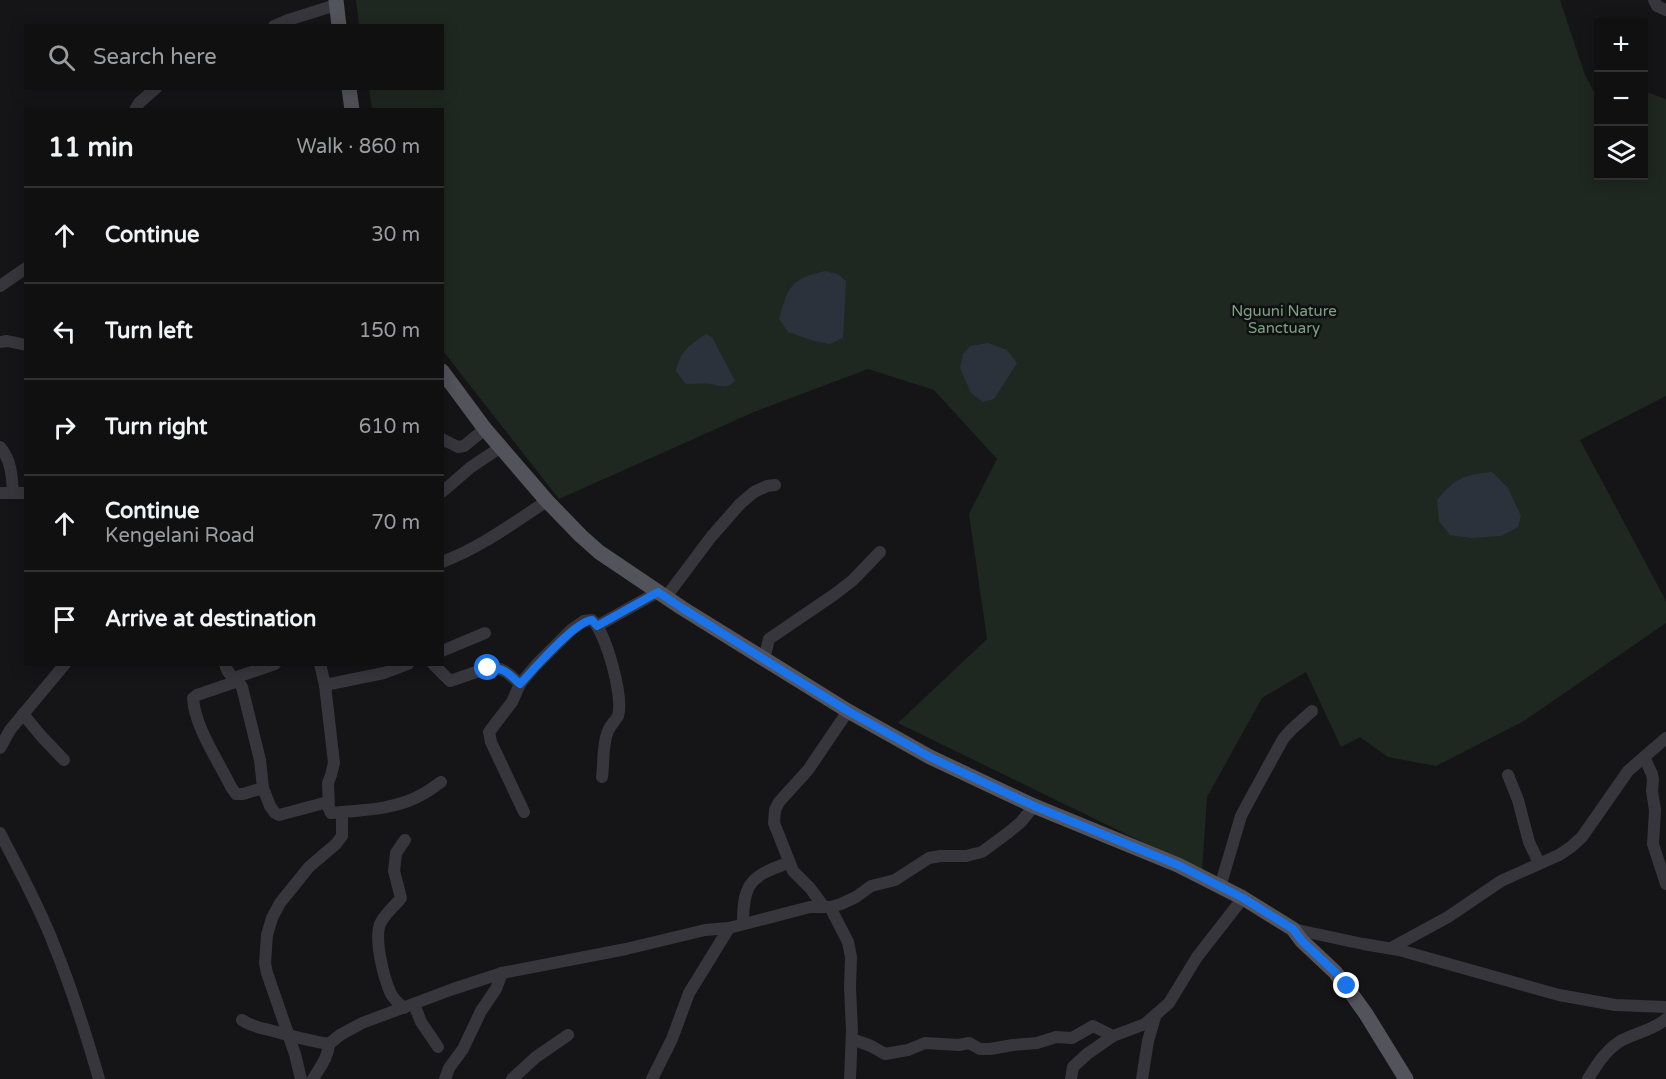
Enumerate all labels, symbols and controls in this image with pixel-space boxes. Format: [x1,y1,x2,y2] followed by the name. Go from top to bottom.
[1594,18,1648,180] map controls
[1594,18,1648,72] button: +
[24,24,444,90] search box
[45,41,78,74] icon: search
[93,44,217,70] text: Search here
[1594,72,1648,126] button: −
[1594,126,1648,180] button: layers
[48,132,134,163] text: 11 min
[297,135,420,159] text: Walk · 860 m
[48,219,81,252] icon: ahead
[105,222,200,248] text: Continue
[371,223,420,247] text: 30 m
[1231,302,1337,337] park label: Nguuni Nature Sanctuary
[48,315,81,348] icon: left
[105,318,193,344] text: Turn left
[359,319,420,343] text: 150 m
[48,411,81,444] icon: right
[105,414,207,440] text: Turn right
[359,415,420,439] text: 610 m
[105,498,200,524] text: Continue
[48,507,81,540] icon: ahead
[371,511,420,535] text: 70 m
[105,524,255,548] text: Kengelani Road
[48,603,81,636] icon: arrive
[105,606,316,632] text: Arrive at destination
[474,654,500,680] route start
[1333,972,1359,998] route end

